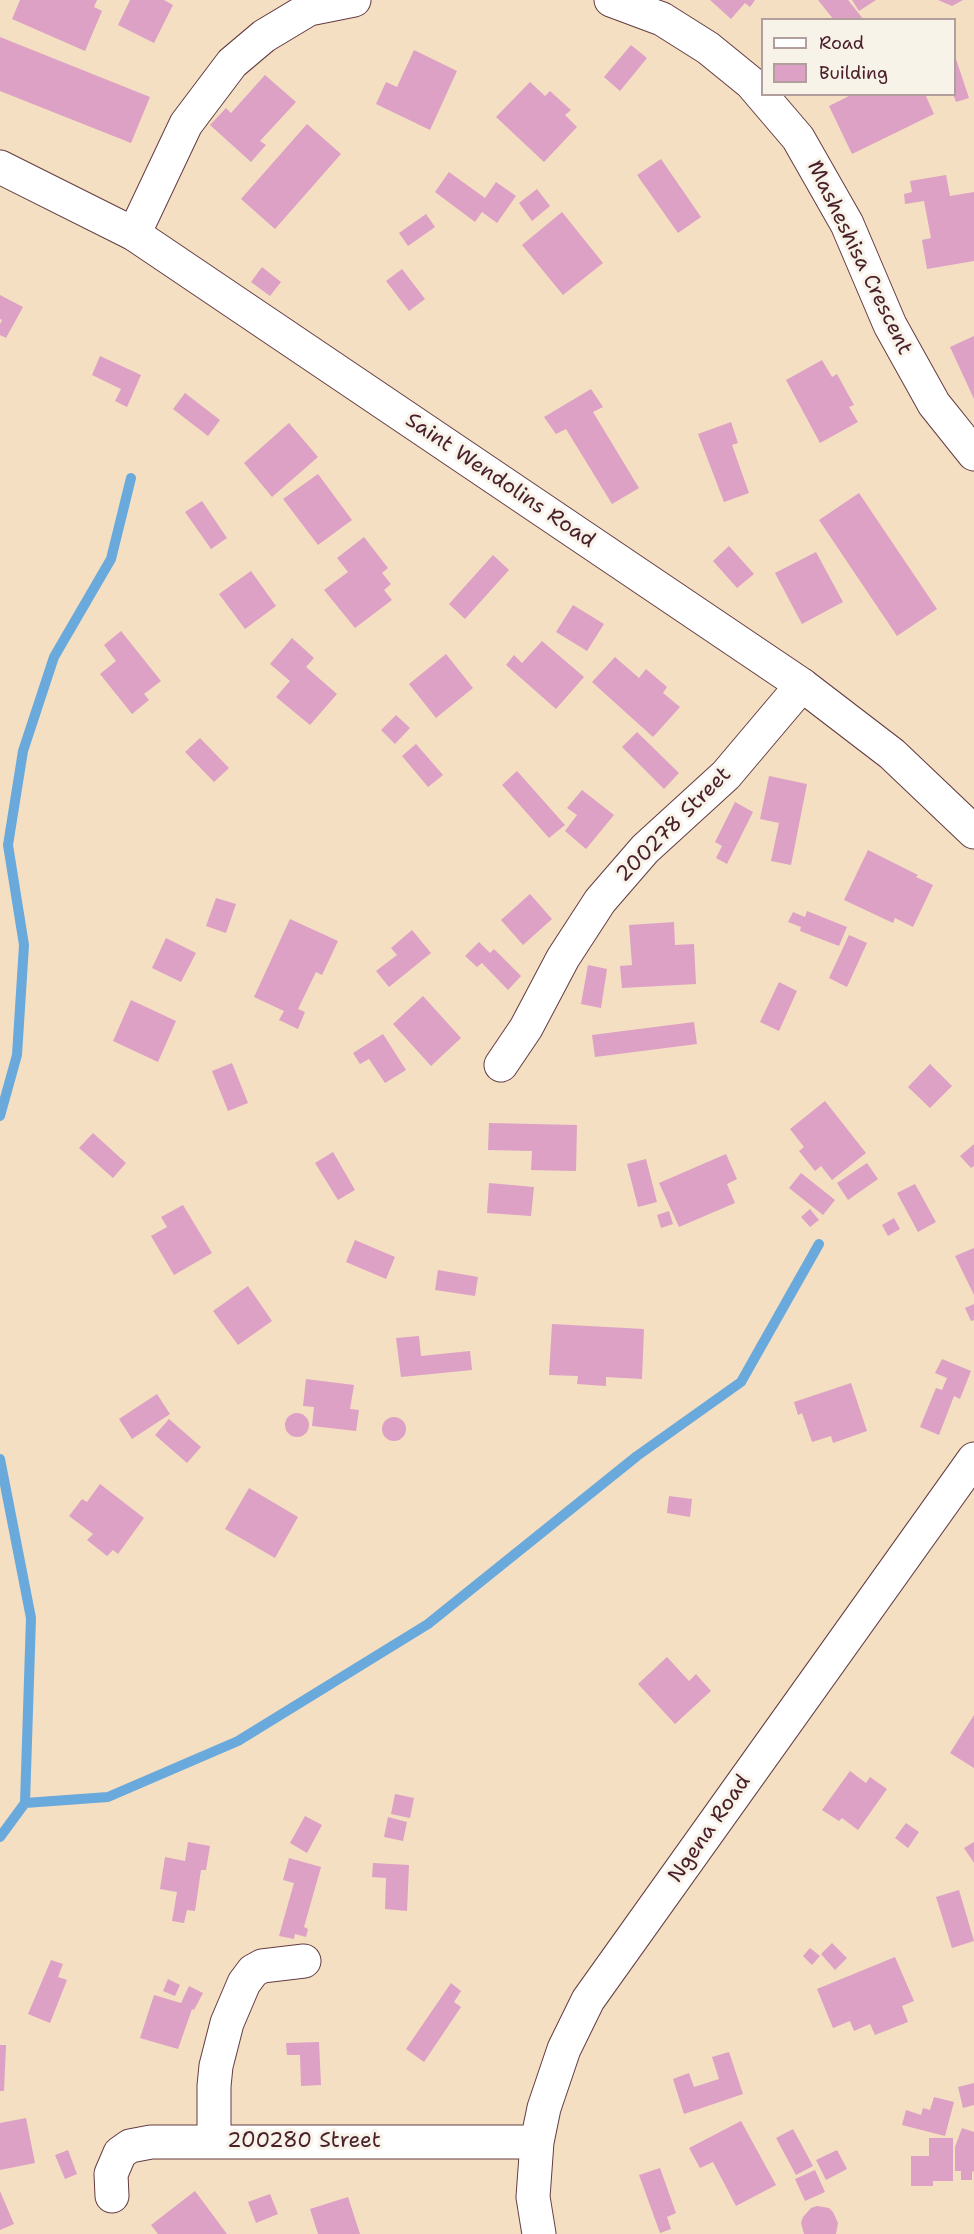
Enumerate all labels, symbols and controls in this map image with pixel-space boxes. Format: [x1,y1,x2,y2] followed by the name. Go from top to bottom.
[761,18,956,96] legend
[819,31,864,55] text: Road
[819,61,888,85] text: Building
[801,157,917,359] street label: Masheshisa Crescent
[400,408,600,554] street label: Saint Wendolins Road
[611,762,737,888] street label: 200278 Street
[664,1770,756,1888] street label: Ngena Road
[227,2129,381,2155] street label: 200280 Street

